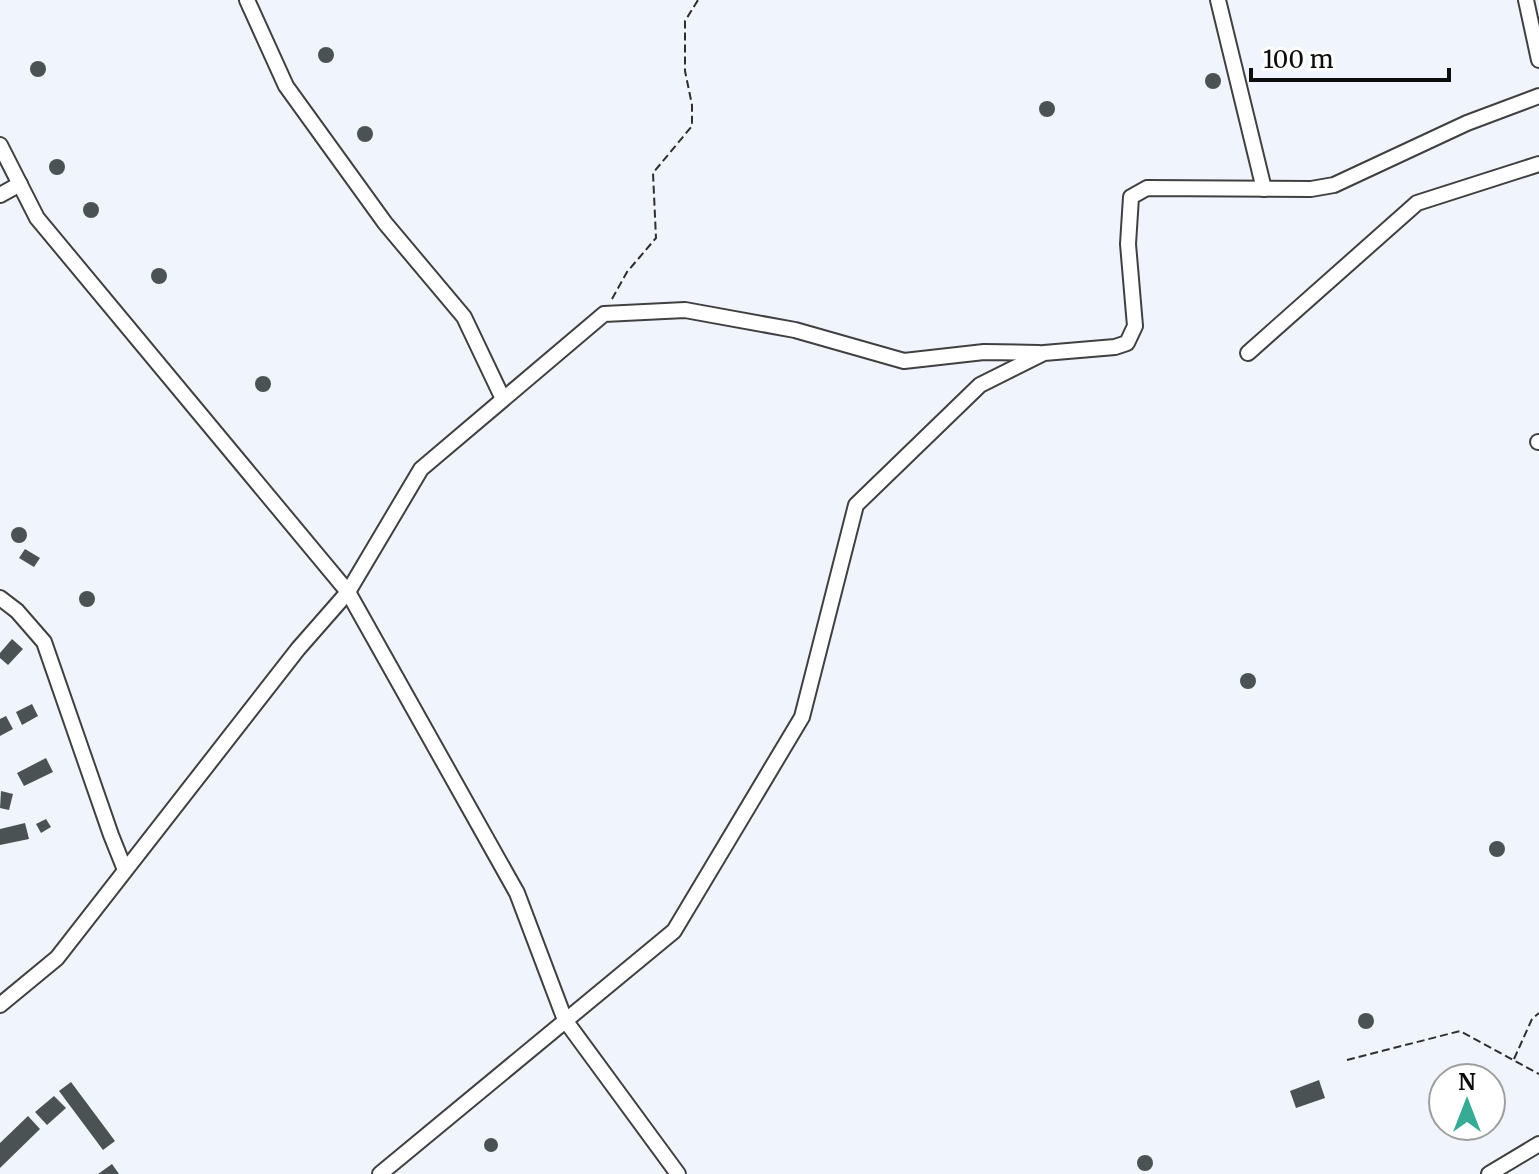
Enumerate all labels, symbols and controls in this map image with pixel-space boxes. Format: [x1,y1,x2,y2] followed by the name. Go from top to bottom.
[1251,32,1449,82] scale bar
[1263,44,1334,75] text: 100 m
[1427,1062,1507,1142] north arrow
[1458,1068,1476,1096] text: N

